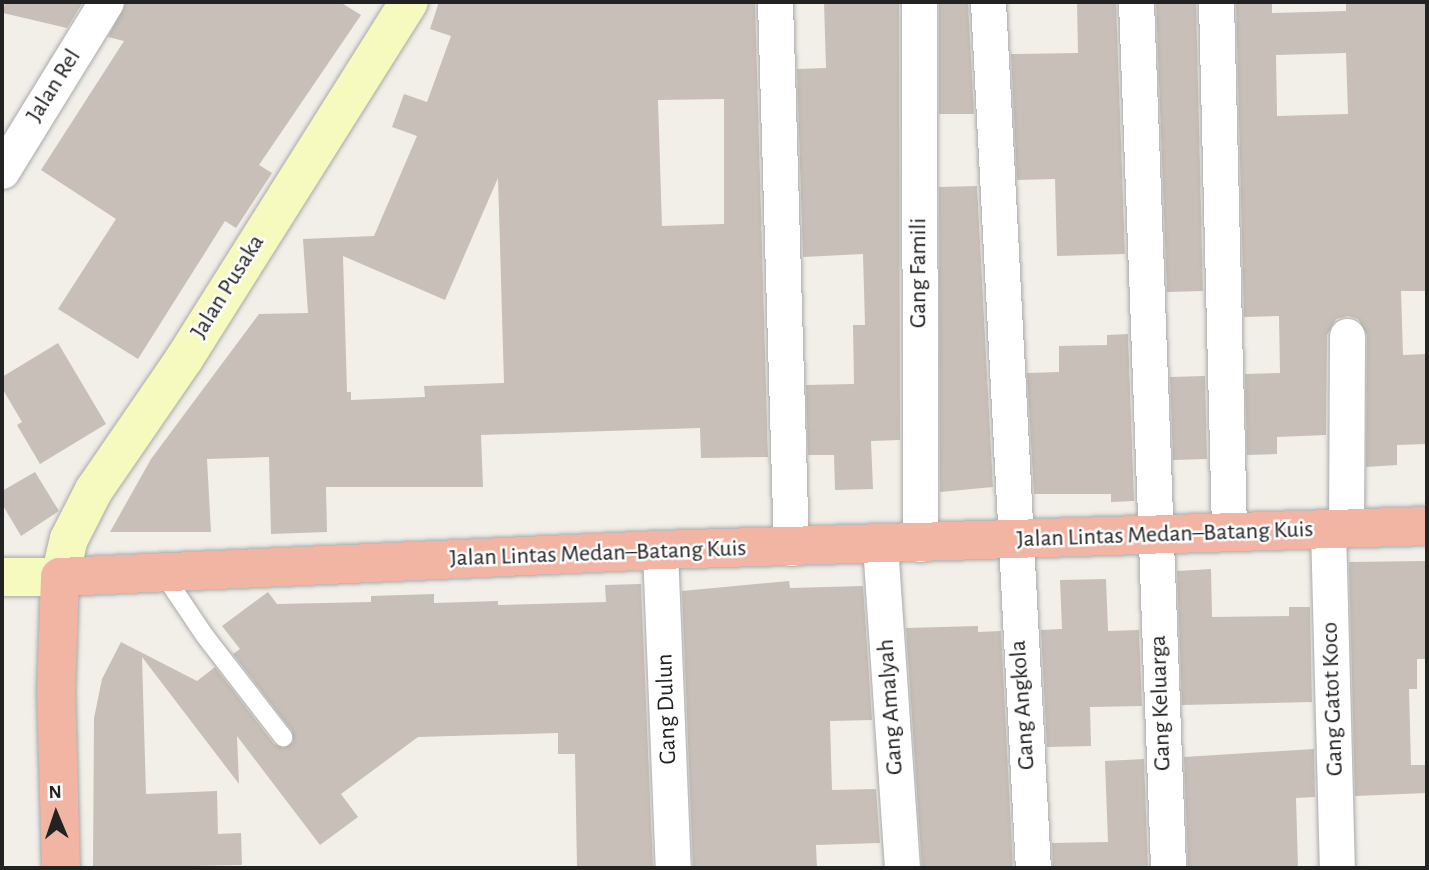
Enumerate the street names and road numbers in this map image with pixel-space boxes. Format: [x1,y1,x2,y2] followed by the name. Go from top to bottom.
[20,44,88,128] street label: Jalan Rel
[905,218,933,328] street label: Gang Famili
[185,230,271,344] street label: Jalan Pusaka
[1016,515,1314,555] street label: Jalan Lintas Medan–Batang Kuis
[449,534,747,574] street label: Jalan Lintas Medan–Batang Kuis
[1316,621,1350,777] street label: Gang Gatot Koco
[1144,635,1178,771] street label: Gang Keluarga
[872,638,910,776] street label: Gang Amalyah
[1004,639,1042,771] street label: Gang Angkola
[651,653,683,765] street label: Gang Dulun

